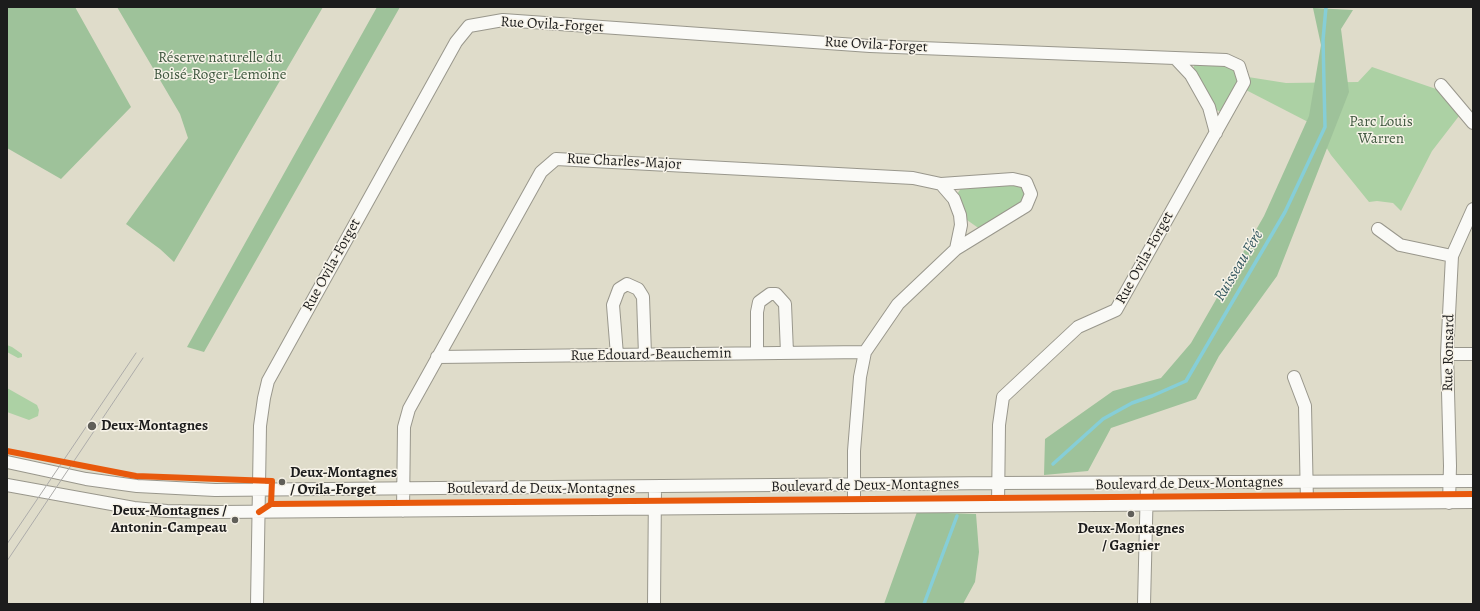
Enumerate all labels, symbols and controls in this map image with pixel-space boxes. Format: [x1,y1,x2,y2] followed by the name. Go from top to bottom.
[500,13,604,37] street label: Rue Ovila-Forget
[824,33,928,57] street label: Rue Ovila-Forget
[153,49,287,84] park label: Réserve naturelle du Boisé-Roger-Lemoine
[1349,113,1413,148] park label: Parc Louis Warren
[566,150,682,174] street label: Rue Charles-Major
[1112,208,1178,308] street label: Rue Ovila-Forget
[299,215,365,315] street label: Rue Ovila-Forget
[1210,227,1268,305] water label: Ruisseau Féré
[1439,314,1459,392] street label: Rue Ronsard
[570,345,732,365] street label: Rue Edouard-Beauchemin
[101,417,208,435] place label: Deux-Montagnes
[86,420,98,432] marker: Deux-Montagnes
[290,464,397,499] place label: Deux-Montagnes / Ovila-Forget
[1095,473,1283,495] street label: Boulevard de Deux-Montagnes
[771,475,959,497] street label: Boulevard de Deux-Montagnes
[277,477,287,487] marker: Deux-Montagnes / Ovila-Forget
[447,480,635,498] street label: Boulevard de Deux-Montagnes
[111,502,227,537] place label: Deux-Montagnes / Antonin-Campeau
[1126,509,1136,519] marker: Deux-Montagnes / Gagnier
[230,515,240,525] marker: Deux-Montagnes / Antonin-Campeau
[1077,520,1185,555] place label: Deux-Montagnes / Gagnier

